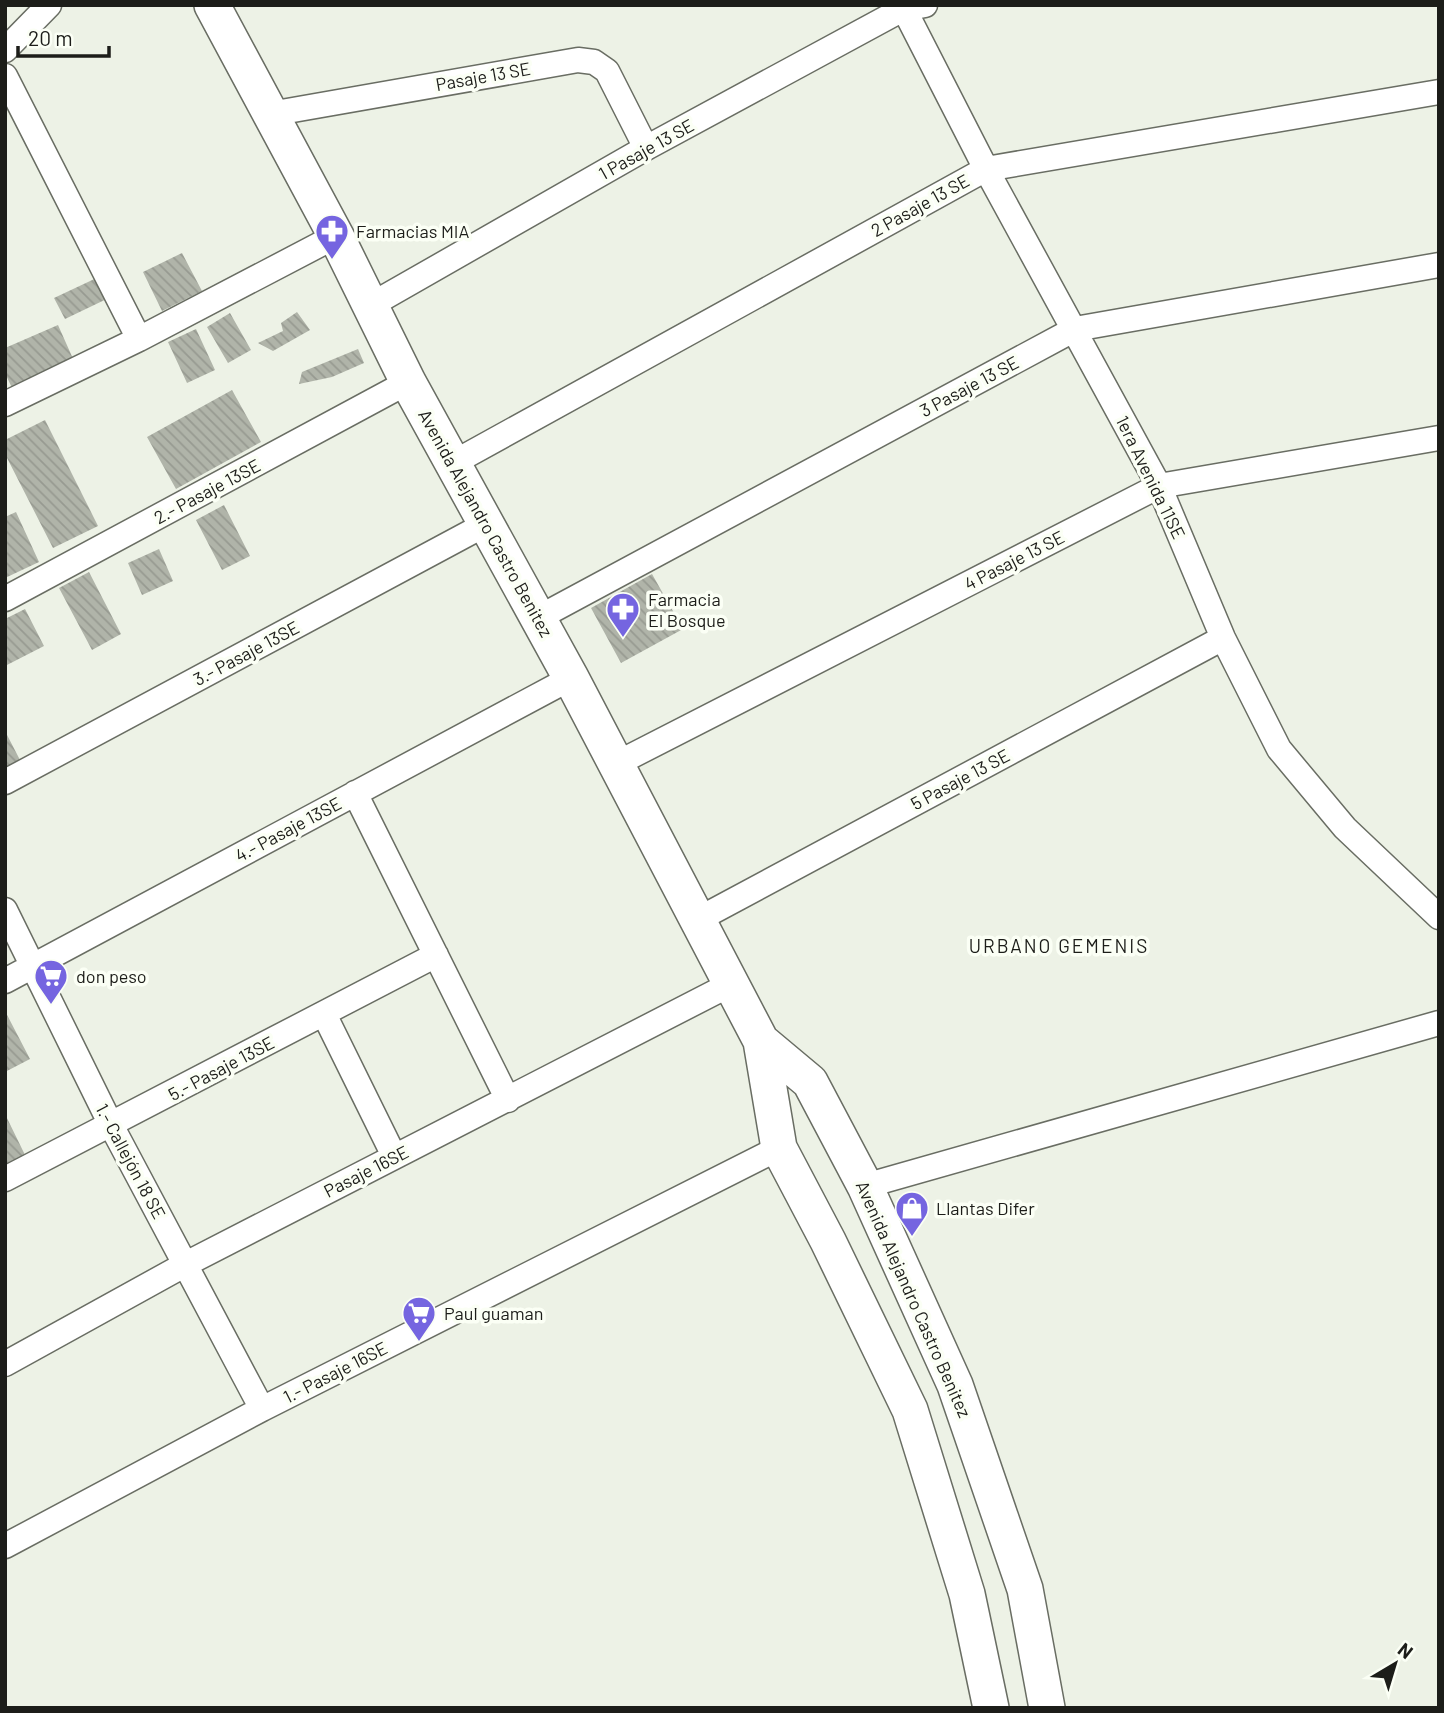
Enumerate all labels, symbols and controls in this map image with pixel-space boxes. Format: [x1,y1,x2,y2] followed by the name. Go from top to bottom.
[18,14,108,58] scale bar
[28,25,73,50] text: 20 m
[434,57,532,95] street label: Pasaje 13 SE
[594,114,698,184] street label: 1 Pasaje 13 SE
[867,169,973,241] street label: 2 Pasaje 13 SE
[313,212,351,261] pharmacy icon: Farmacias MIA
[356,220,469,242] place label: Farmacias MIA
[916,351,1022,421] street label: 3 Pasaje 13 SE
[414,405,558,641] street label: Avenida Alejandro Castro Benitez
[1112,412,1190,542] street label: 1era Avenida 11SE
[150,454,264,528] street label: 2.- Pasaje 13SE
[960,525,1068,595] street label: 4 Pasaje 13 SE
[648,588,726,631] place label: Farmacia El Bosque
[604,590,642,639] pharmacy icon: Farmacia El Bosque
[189,616,303,690] street label: 3.- Pasaje 13SE
[907,744,1013,814] street label: 5 Pasaje 13 SE
[231,792,345,866] street label: 4.- Pasaje 13SE
[969,934,1149,957] district label: URBANO GEMENIS
[32,957,70,1006] supermarket icon: don peso
[76,965,147,987] place label: don peso
[164,1031,278,1105] street label: 5.- Pasaje 13SE
[91,1100,171,1222] street label: 1.- Callejón 18 SE
[320,1140,412,1202] street label: Pasaje 16SE
[852,1177,976,1421] street label: Avenida Alejandro Castro Benitez
[893,1189,931,1238] shop icon: Llantas Difer
[936,1197,1035,1219] place label: Llantas Difer
[400,1294,438,1343] supermarket icon: Paul guaman
[444,1302,543,1324] place label: Paul guaman
[279,1336,391,1408] street label: 1.- Pasaje 16SE
[1360,1629,1430,1699] north arrow
[1394,1637,1418,1663] text: N

